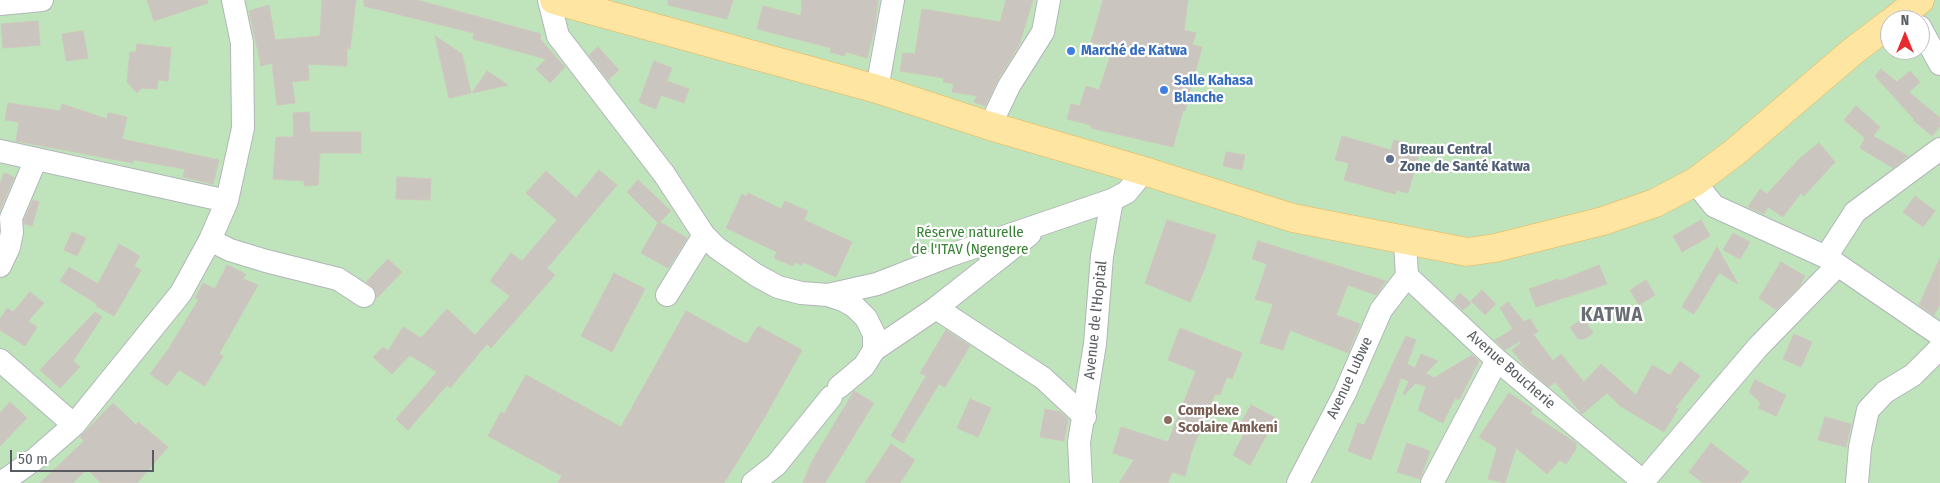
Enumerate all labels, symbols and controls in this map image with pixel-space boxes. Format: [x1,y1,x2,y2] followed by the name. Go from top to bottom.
[1880,10,1930,60] north arrow
[1901,12,1909,29] text: N
[1081,42,1187,60] place label: Marché de Katwa
[1065,45,1077,57] marker: Marché de Katwa
[1174,72,1253,107] place label: Salle Kahasa Blanche
[1158,84,1170,96] marker: Salle Kahasa Blanche
[1400,141,1530,176] place label: Bureau Central Zone de Santé Katwa
[1384,153,1396,165] marker: Bureau Central Zone de Santé Katwa
[912,224,1028,259] park label: Réserve naturelle de l'ITAV (Ngengere
[1081,260,1111,380] street label: Avenue de l'Hopital
[1580,303,1644,327] district label: KATWA
[1463,327,1559,413] street label: Avenue Boucherie
[1323,334,1377,422] street label: Avenue Lubwe
[1178,402,1278,437] place label: Complexe Scolaire Amkeni
[1162,414,1174,426] marker: Complexe Scolaire Amkeni
[12,440,156,472] scale bar
[18,450,48,468] text: 50 m

